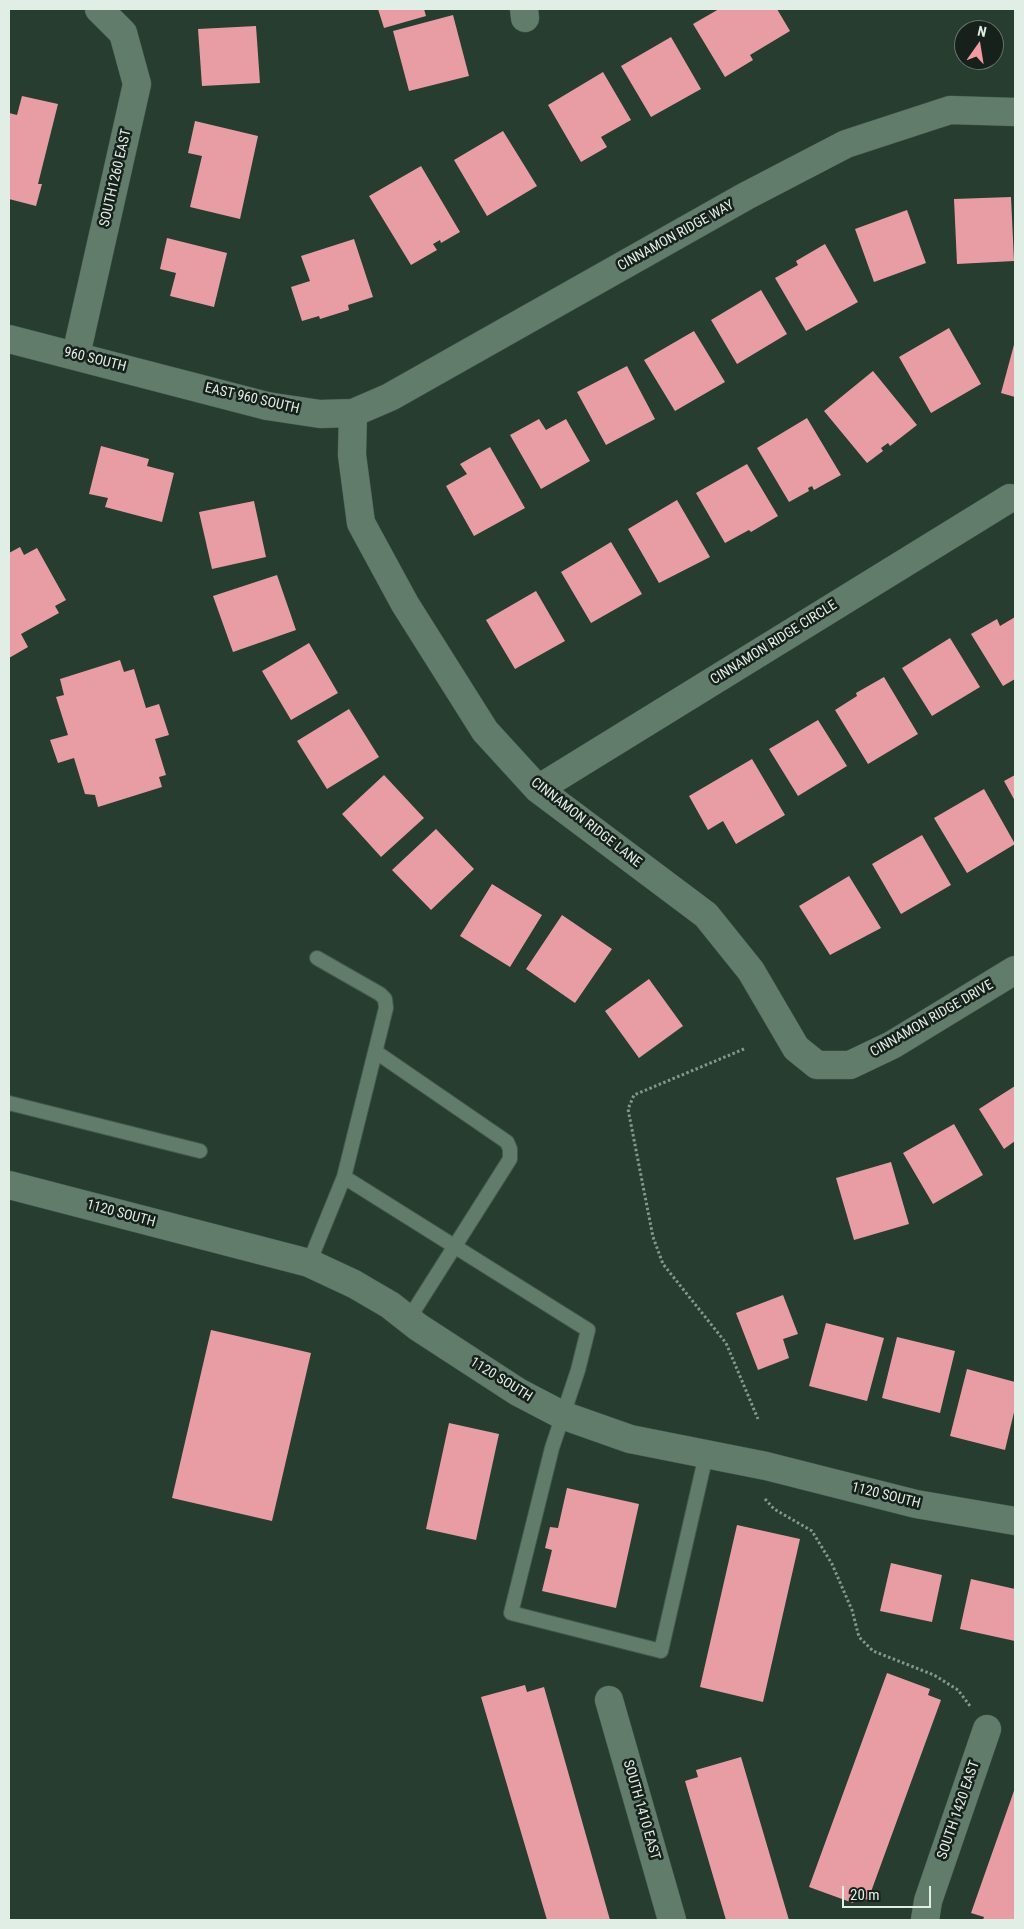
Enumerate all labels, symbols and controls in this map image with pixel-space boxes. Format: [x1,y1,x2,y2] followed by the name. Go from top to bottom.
[954,20,1004,70] north arrow
[976,23,988,40] text: N
[97,127,135,229] street label: SOUTH1260 EAST
[615,197,737,275] street label: CINNAMON RIDGE WAY
[62,344,128,376] street label: 960 SOUTH
[203,380,301,418] street label: EAST 960 SOUTH
[708,597,840,689] street label: CINNAMON RIDGE CIRCLE
[527,775,645,871] street label: CINNAMON RIDGE LANE
[868,977,996,1061] street label: CINNAMON RIDGE DRIVE
[85,1197,157,1231] street label: 1120 SOUTH
[467,1354,535,1406] street label: 1120 SOUTH
[850,1479,922,1513] street label: 1120 SOUTH
[619,1758,663,1862] street label: SOUTH 1410 EAST
[934,1758,984,1862] street label: SOUTH 1420 EAST
[844,1876,933,1908] scale bar
[850,1886,880,1904] text: 20 m

